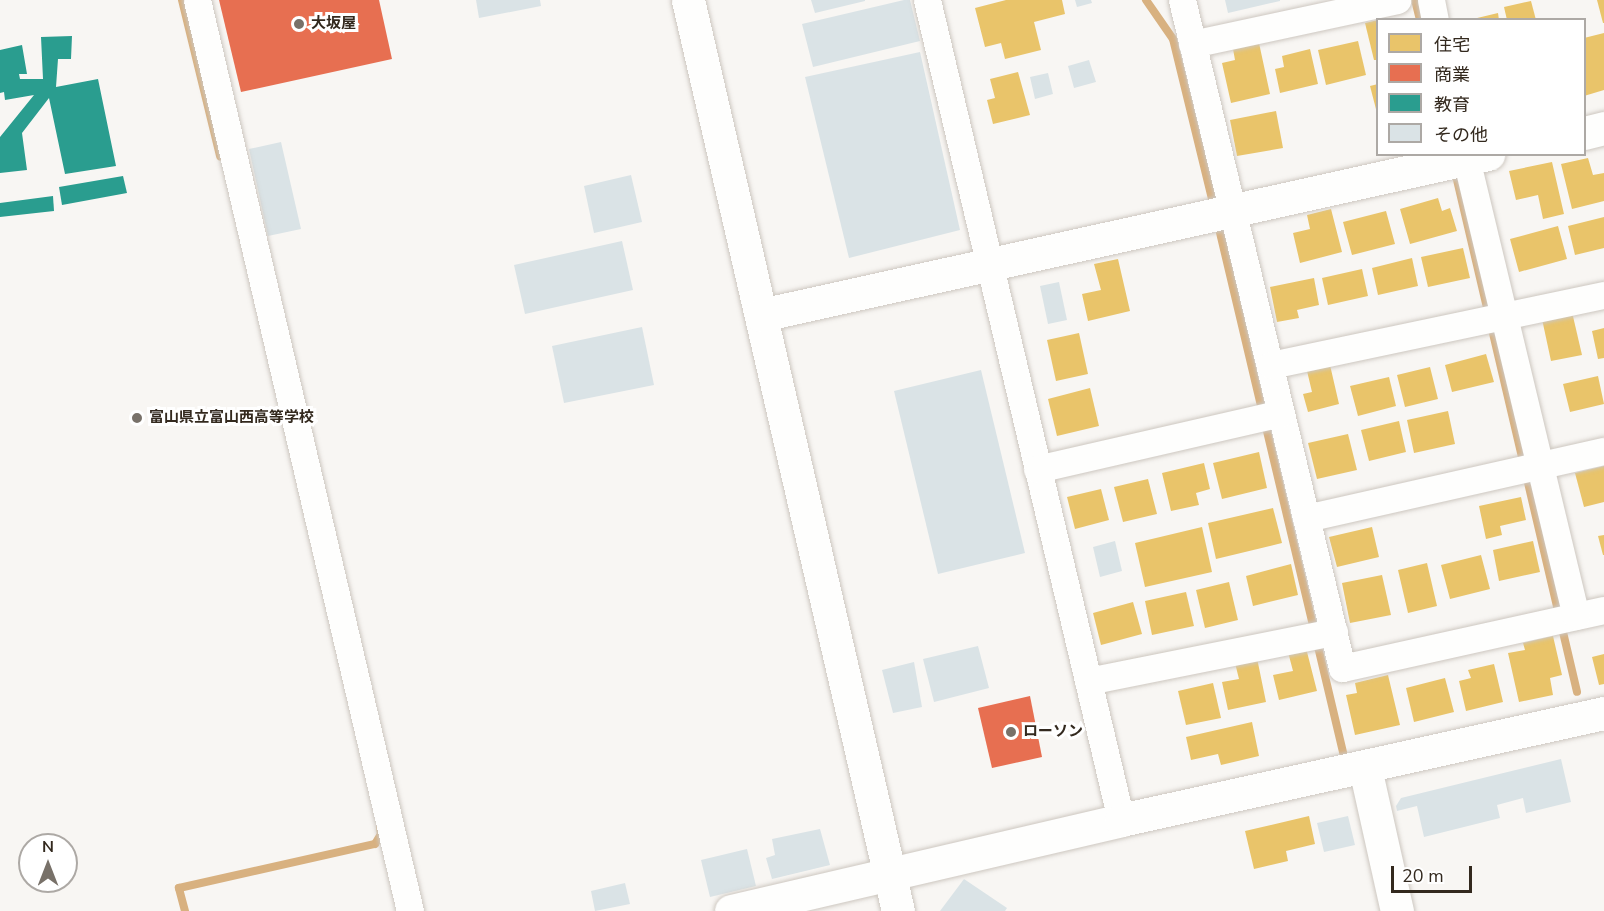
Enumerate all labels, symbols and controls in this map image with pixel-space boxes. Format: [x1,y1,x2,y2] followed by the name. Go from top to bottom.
[311,15,356,33] place label: 大坂屋
[292,17,306,31] marker: 大坂屋
[1376,18,1586,156] legend
[1434,33,1470,57] text: 住宅
[1434,63,1470,87] text: 商業
[1434,93,1470,117] text: 教育
[1434,123,1488,147] text: その他
[149,409,314,427] place label: 富山県立富山西高等学校
[130,411,144,425] marker: 富山県立富山西高等学校
[1023,723,1083,741] place label: ローソン
[1004,725,1018,739] marker: ローソン
[18,833,78,893] north arrow
[42,836,54,858] text: N
[1394,854,1475,892] scale bar
[1402,864,1444,888] text: 20 m

